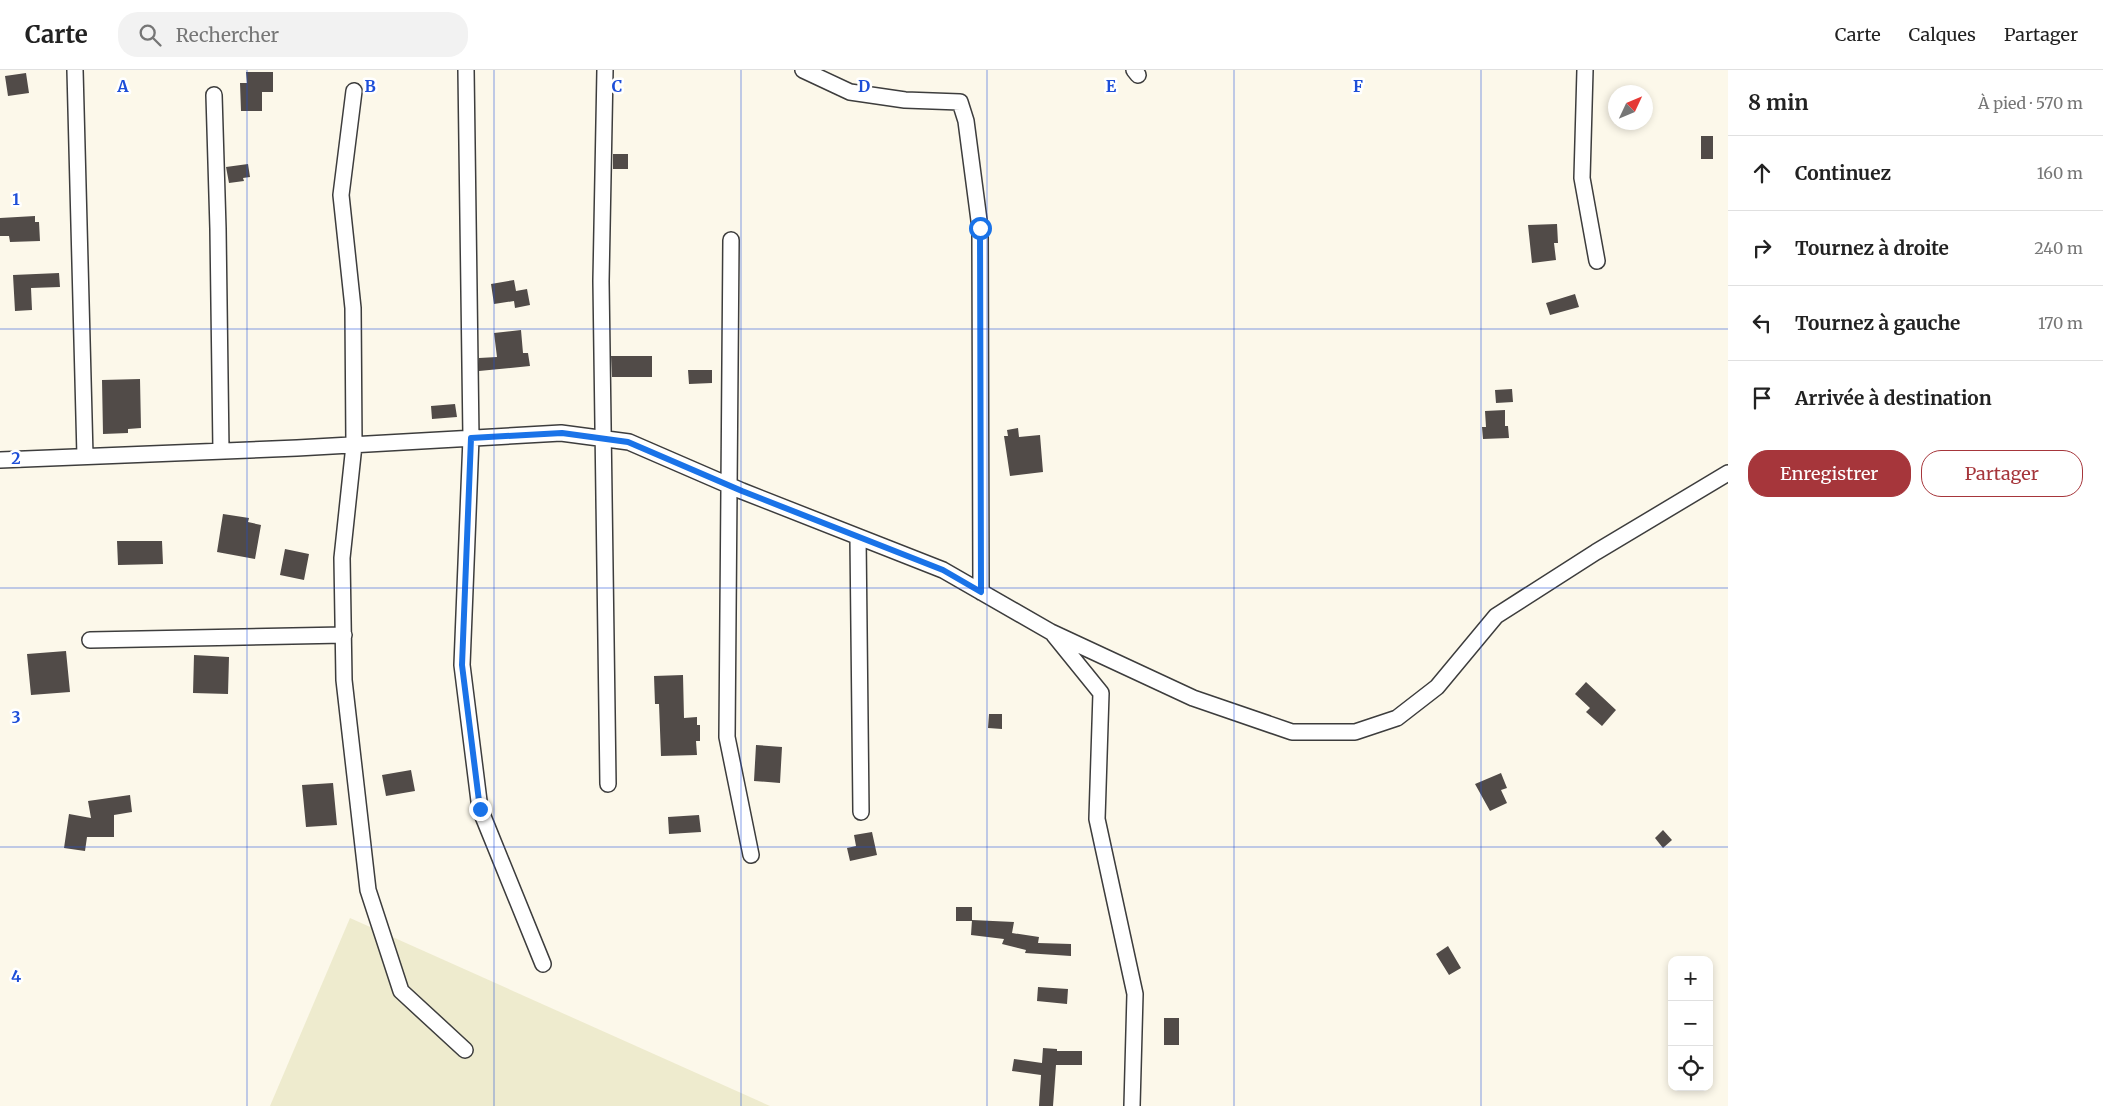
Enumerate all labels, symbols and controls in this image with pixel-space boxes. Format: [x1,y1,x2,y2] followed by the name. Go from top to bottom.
[118,12,468,57] search box
[25,19,88,50] text: Carte
[136,21,164,49] icon: search
[176,23,279,47] text: Rechercher
[1835,23,1881,46] text: Carte
[1909,23,1976,46] text: Calques
[2004,23,2078,46] text: Partager
[116,76,129,96] text: A
[364,76,376,96] text: B
[612,76,622,96] text: C
[858,76,870,96] text: D
[1106,76,1117,96] text: E
[1353,76,1363,96] text: F
[1608,85,1653,130] north arrow
[1748,89,1809,116] text: 8 min
[1978,93,2083,113] text: À pied · 570 m
[1748,159,1776,187] icon: ahead
[1795,161,1891,185] text: Continuez
[2037,163,2083,183] text: 160 m
[12,189,20,209] text: 1
[969,217,992,240] route start
[1748,234,1776,262] icon: right
[1795,236,1949,260] text: Tournez à droite
[2034,238,2083,258] text: 240 m
[1748,309,1776,337] icon: left
[1795,311,1960,335] text: Tournez à gauche
[2038,313,2083,333] text: 170 m
[1748,384,1776,412] icon: arrive
[1795,386,1992,410] text: Arrivée à destination
[11,448,21,468] text: 2
[1748,450,1911,497] button: Enregistrer
[1921,450,2083,497] button: Partager
[11,707,21,727] text: 3
[469,798,492,821] route end
[1668,956,1713,1091] map controls
[1668,956,1713,1001] button: +
[11,966,21,986] text: 4
[1668,1001,1713,1046] button: −
[1668,1046,1713,1091] button: locate

